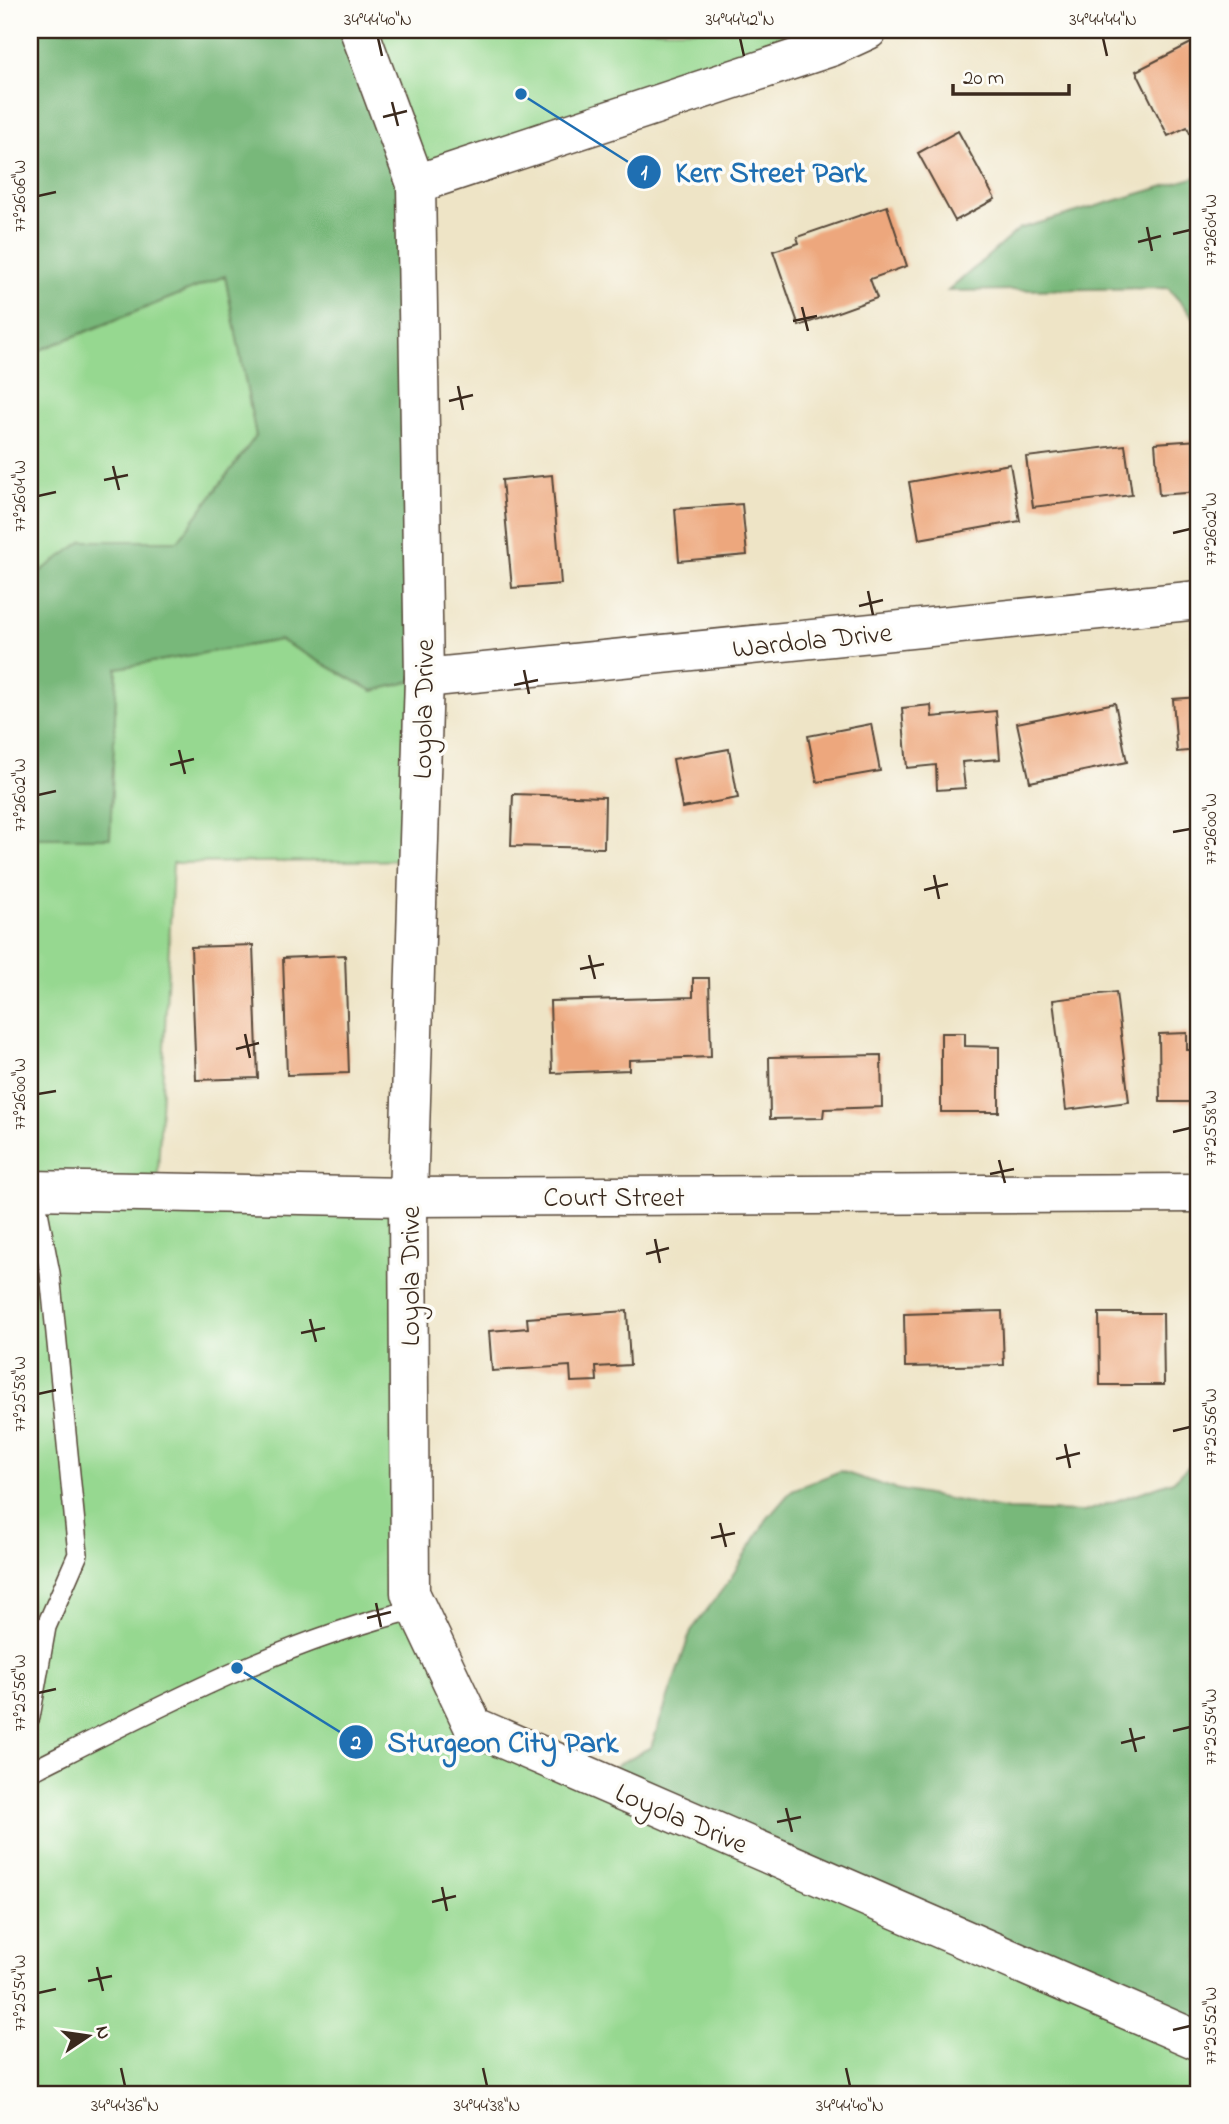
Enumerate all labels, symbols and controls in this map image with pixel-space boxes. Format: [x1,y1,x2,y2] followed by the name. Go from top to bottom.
[344,8,412,34] text: 34°44'40"N
[705,8,775,34] text: 34°44'42"N
[1069,8,1137,34] text: 34°44'44"N
[953,52,1068,96] scale bar
[963,64,1004,94] text: 20 m
[627,146,881,197] callout: Kerr Street Park
[675,153,868,197] text: Kerr Street Park
[641,159,648,189] text: 1
[8,160,34,232] text: 77°26'06"W
[1199,194,1225,266] text: 77°26'04"W
[8,460,34,532] text: 77°26'04"W
[1199,492,1225,566] text: 77°26'02"W
[731,614,895,671] street label: Wardola Drive
[404,638,447,780] street label: Loyola Drive
[8,758,34,832] text: 77°26'02"W
[1199,793,1225,865] text: 77°26'00"W
[8,1058,34,1130] text: 77°26'00"W
[1199,1090,1225,1166] text: 77°25'58"W
[543,1179,685,1220] street label: Court Street
[392,1205,433,1346] street label: Loyola Drive
[8,1356,34,1432] text: 77°25'58"W
[1199,1388,1225,1466] text: 77°25'56"W
[8,1654,34,1732] text: 77°25'56"W
[1199,1689,1225,1765] text: 77°25'54"W
[339,1716,633,1767] callout: Sturgeon City Park
[388,1723,619,1768] text: Sturgeon City Park
[350,1729,362,1759] text: 2
[608,1774,754,1867] street label: Loyola Drive
[8,1955,34,2031] text: 77°25'54"W
[1199,1987,1225,2065] text: 77°25'52"W
[52,2002,122,2072] north arrow
[88,2023,117,2042] text: N
[91,2094,159,2120] text: 34°44'36"N
[454,2094,520,2120] text: 34°44'38"N
[816,2094,884,2120] text: 34°44'40"N

